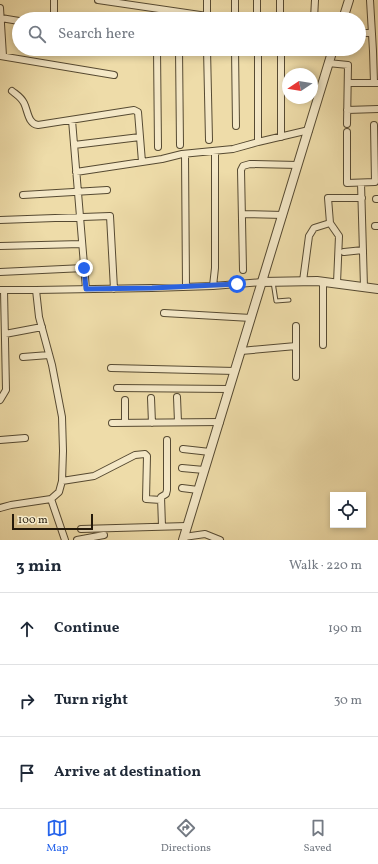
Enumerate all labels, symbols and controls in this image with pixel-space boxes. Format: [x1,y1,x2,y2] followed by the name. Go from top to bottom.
[12,12,366,56] search box
[26,23,48,45] icon: search
[58,24,135,45] text: Search here
[282,68,318,104] north arrow
[75,259,93,277] route end
[228,275,246,293] route start
[330,492,366,528] map controls
[330,492,366,528] button: locate
[12,512,93,531] scale bar
[18,513,48,528] text: 100 m
[16,555,62,578] text: 3 min
[289,557,362,575] text: Walk · 220 m
[16,618,38,640] icon: ahead
[54,618,119,639] text: Continue
[328,620,362,638] text: 190 m
[16,690,38,712] icon: right
[54,690,128,711] text: Turn right
[334,692,362,710] text: 30 m
[16,762,38,784] icon: arrive
[54,762,201,783] text: Arrive at destination
[46,817,68,856] tab: Map
[161,817,211,856] tab: Directions
[303,817,332,856] tab: Saved

